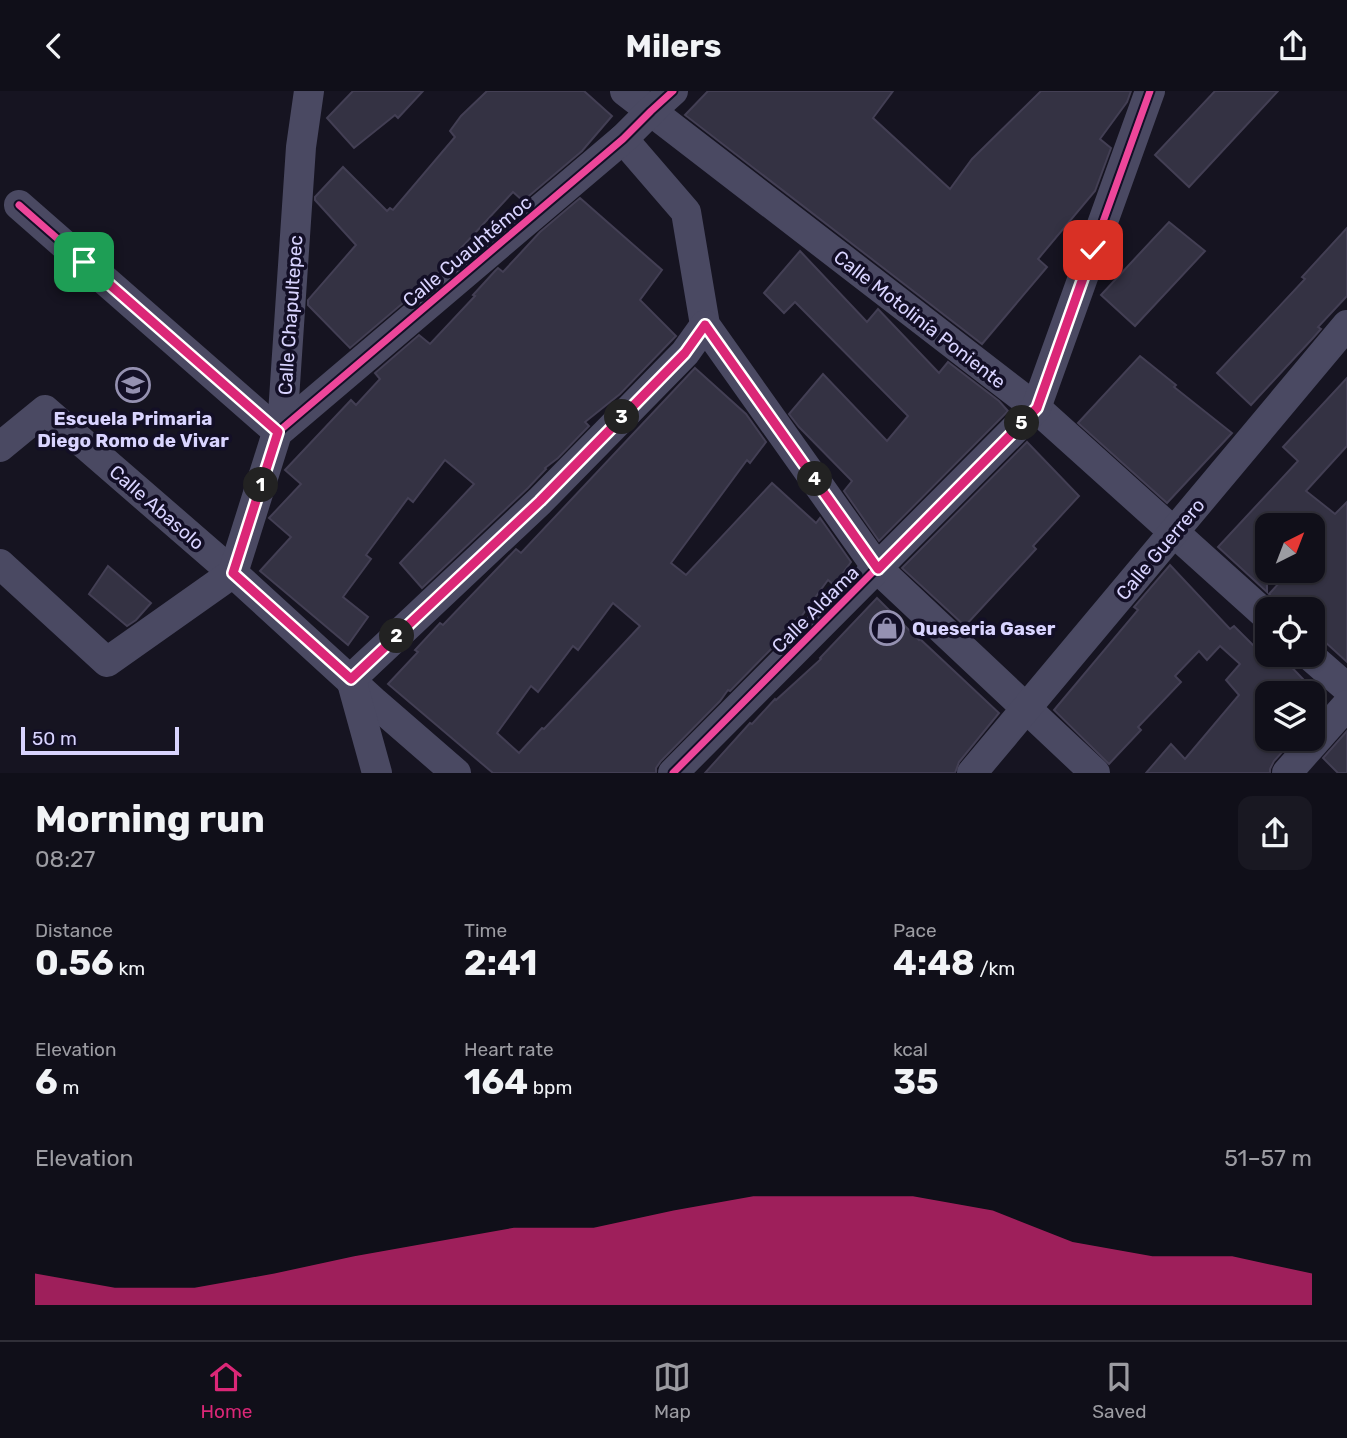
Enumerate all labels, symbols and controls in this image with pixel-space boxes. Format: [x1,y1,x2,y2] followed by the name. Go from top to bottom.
[35,27,73,65] icon: back
[625,27,722,65] text: Milers
[1274,27,1312,65] icon: share
[398,191,537,312] street label: Calle Cuauhtémoc
[1063,220,1123,280] pin
[1074,231,1112,269] icon: check
[54,232,114,292] pin
[273,234,308,396] street label: Calle Chapultepec
[65,243,103,281] icon: arrive
[829,245,1010,394] street label: Calle Motolinía Poniente
[114,366,152,404] school or university icon: Escuela Primaria Diego Romo de Vivar
[604,399,640,435] pin: 3
[615,405,628,428] text: 3
[1004,405,1040,441] pin: 5
[37,407,229,452] place label: Escuela Primaria Diego Romo de Vivar
[1015,411,1028,434] text: 5
[105,460,209,555] street label: Calle Abasolo
[798,461,832,497] pin: 4
[244,467,278,503] pin: 1
[808,467,821,490] text: 4
[256,473,265,496] text: 1
[1111,494,1210,605] street label: Calle Guerrero
[1255,513,1325,583] north arrow
[1255,513,1325,751] map controls
[767,561,864,658] street label: Calle Aldama
[1255,597,1325,667] button: locate
[868,609,906,647] shop icon: Queseria Gaser
[912,617,1056,640] place label: Queseria Gaser
[380,619,414,653] pin: 2
[390,624,403,647] text: 2
[1255,681,1325,751] button: layers
[21,724,178,756] scale bar
[32,727,77,750] text: 50 m
[35,796,265,842] text: Morning run
[1238,796,1312,870] button: share
[35,845,95,873] text: 08:27
[35,919,113,942] text: Distance
[464,919,507,942] text: Time
[893,919,937,942] text: Pace
[35,942,114,984] text: 0.56
[464,942,537,984] text: 2:41
[893,942,975,984] text: 4:48
[114,957,145,980] text: km
[975,957,1015,980] text: /km
[35,1038,116,1061] text: Elevation
[464,1038,554,1061] text: Heart rate
[893,1038,928,1061] text: kcal
[35,1061,58,1103] text: 6
[464,1061,528,1103] text: 164
[893,1061,939,1103] text: 35
[58,1076,79,1099] text: m
[528,1076,572,1099] text: bpm
[35,1144,134,1172] text: Elevation
[1224,1144,1312,1172] text: 51–57 m
[200,1358,252,1423] tab: Home
[653,1358,691,1423] tab: Map
[1092,1358,1147,1423] tab: Saved

